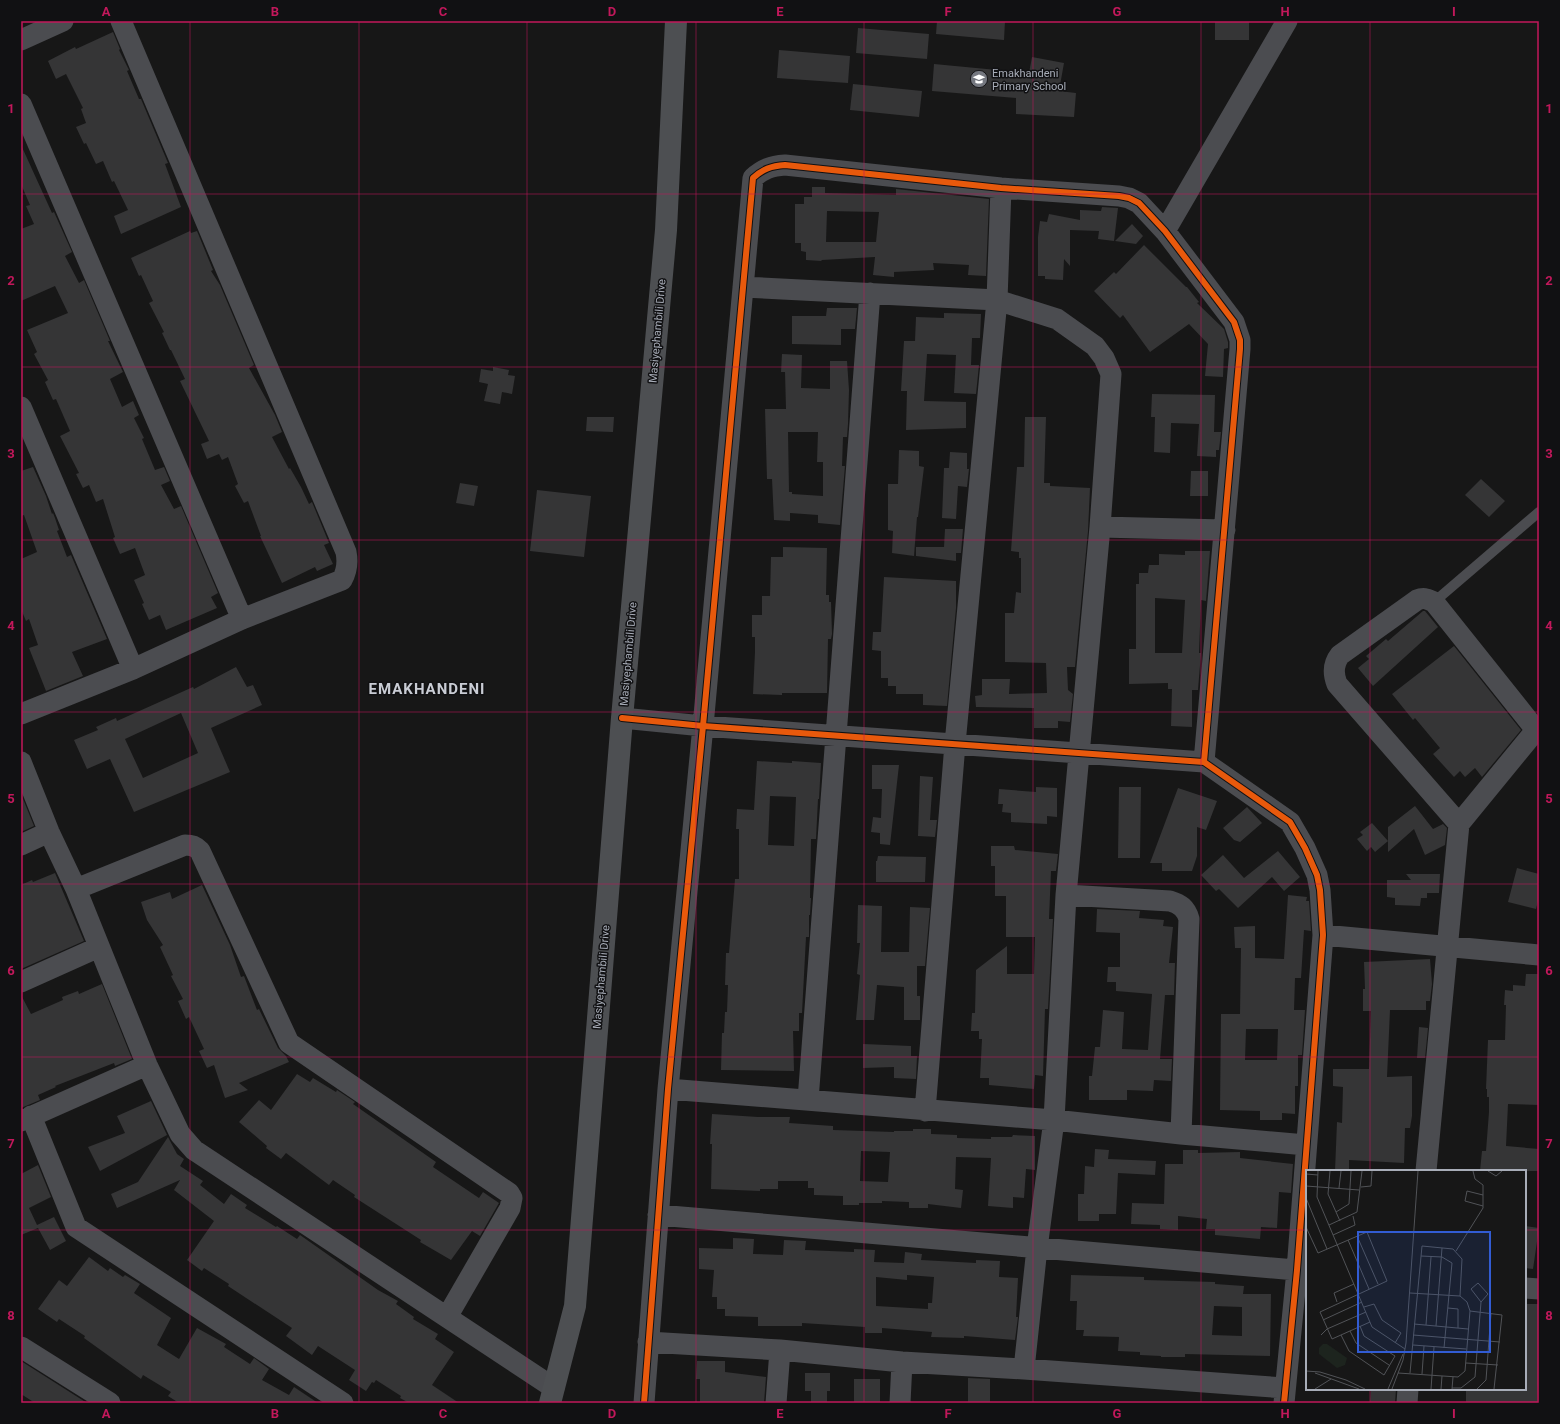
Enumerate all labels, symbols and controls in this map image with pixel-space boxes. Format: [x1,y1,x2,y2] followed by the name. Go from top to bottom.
[102,4,111,19] text: A
[271,4,279,19] text: B
[439,4,448,19] text: C
[608,4,616,19] text: D
[776,4,784,19] text: E
[944,4,952,19] text: F
[1113,4,1122,19] text: G
[1280,4,1290,19] text: H
[1452,4,1456,19] text: I
[992,67,1066,93] place label: Emakhandeni Primary School
[969,69,989,89] school or university icon: Emakhandeni Primary School
[7,101,15,116] text: 1
[1545,101,1553,116] text: 1
[7,273,15,288] text: 2
[1545,273,1553,288] text: 2
[646,278,669,384] street label: Masiyephambili Drive
[7,446,15,461] text: 3
[1545,446,1553,461] text: 3
[617,601,640,707] street label: Masiyephambili Drive
[7,618,15,633] text: 4
[1545,618,1553,633] text: 4
[369,680,485,698] district label: EMAKHANDENI
[7,791,15,806] text: 5
[1545,791,1553,806] text: 5
[590,924,613,1030] street label: Masiyephambili Drive
[7,963,15,978] text: 6
[1545,963,1553,978] text: 6
[7,1136,15,1151] text: 7
[1545,1136,1553,1151] text: 7
[1306,1170,1526,1390] inset map
[7,1308,15,1323] text: 8
[1545,1308,1553,1323] text: 8
[102,1406,111,1421] text: A
[271,1406,279,1421] text: B
[439,1406,448,1421] text: C
[608,1406,616,1421] text: D
[776,1406,784,1421] text: E
[944,1406,952,1421] text: F
[1113,1406,1122,1421] text: G
[1280,1406,1290,1421] text: H
[1452,1406,1456,1421] text: I

